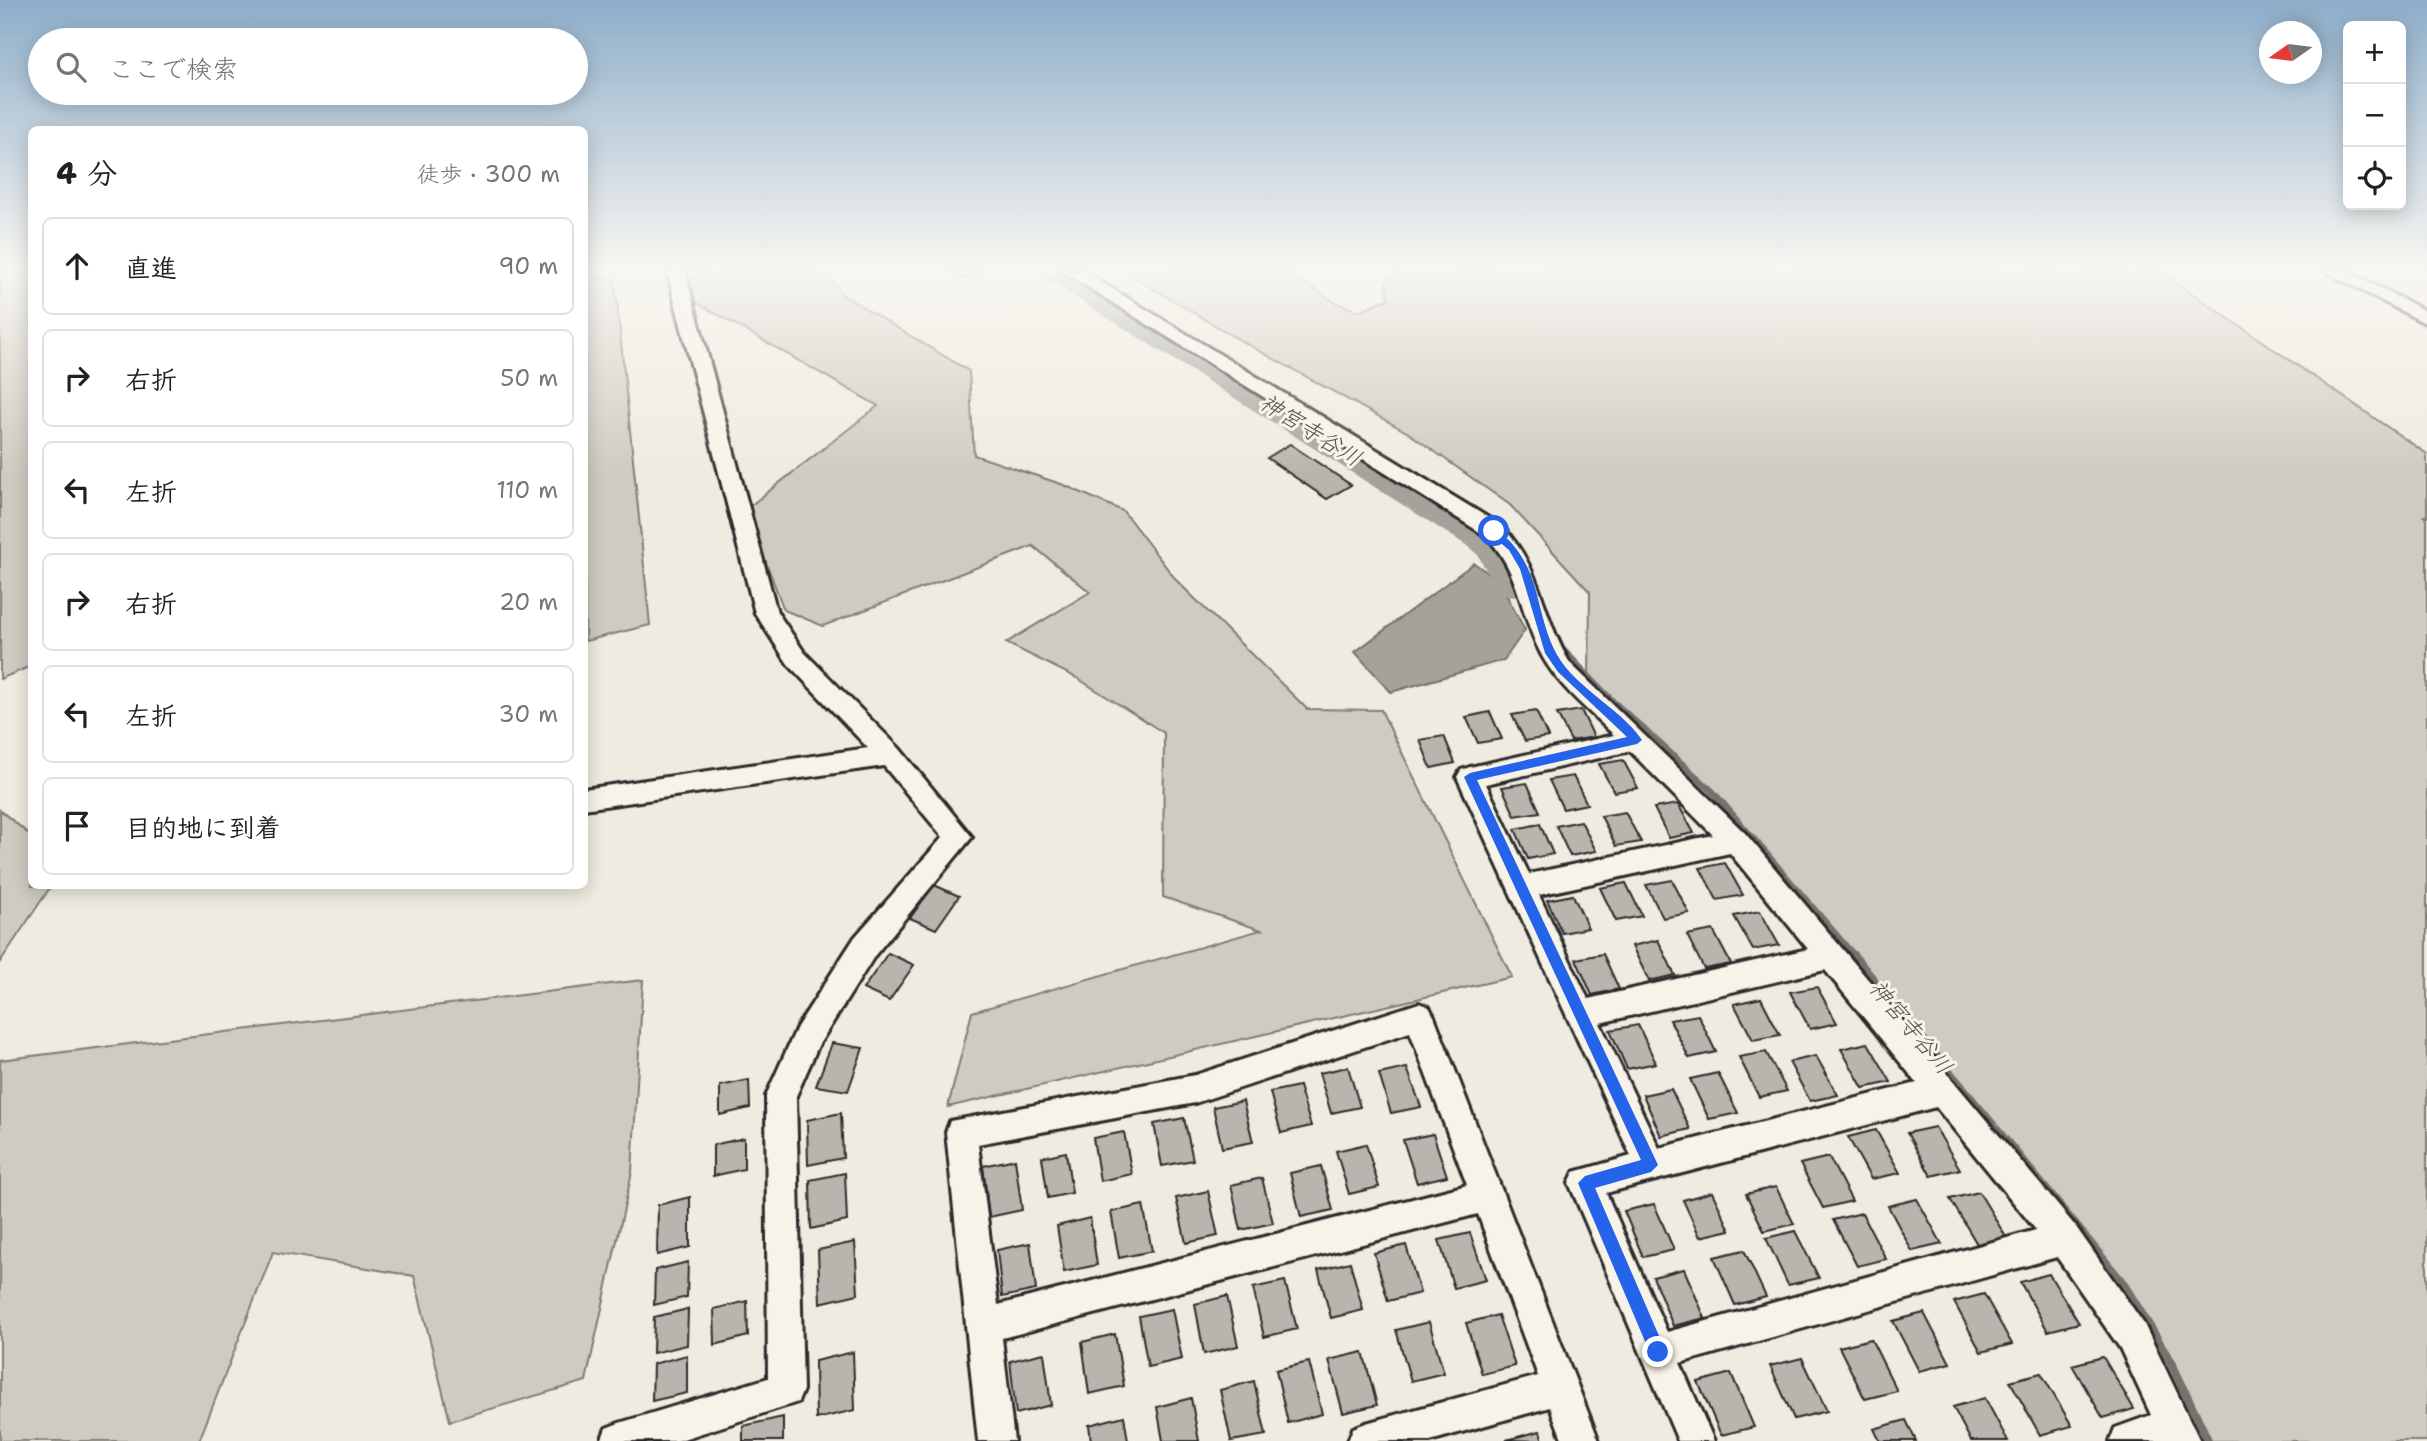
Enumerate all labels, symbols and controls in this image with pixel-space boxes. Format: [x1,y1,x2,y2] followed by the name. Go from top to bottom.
[2259,21,2322,84] north arrow
[2343,21,2406,210] map controls
[2343,21,2406,84] button: +
[28,28,588,105] search box
[52,48,90,86] icon: search
[108,51,238,86] text: ここで検索
[2343,84,2406,147] button: −
[2343,147,2406,210] button: locate
[56,153,117,194] text: 4 分
[416,159,560,189] text: 徒歩 · 300 m
[58,247,96,285] icon: ahead
[125,250,177,285] text: 直進
[498,251,558,281] text: 90 m
[58,359,96,397] icon: right
[125,362,177,397] text: 右折
[500,363,558,393] text: 50 m
[1254,387,1368,473] water label: 神宮寺谷川
[58,471,96,509] icon: left
[125,474,177,509] text: 左折
[496,475,558,505] text: 110 m
[1478,515,1509,546] route start
[58,583,96,621] icon: right
[125,586,177,621] text: 右折
[499,587,558,617] text: 20 m
[58,695,96,733] icon: left
[125,698,177,733] text: 左折
[499,699,558,729] text: 30 m
[58,807,96,845] icon: arrive
[125,810,281,845] text: 目的地に到着
[1863,973,1959,1081] water label: 神宮寺谷川
[1642,1336,1673,1367] route end

